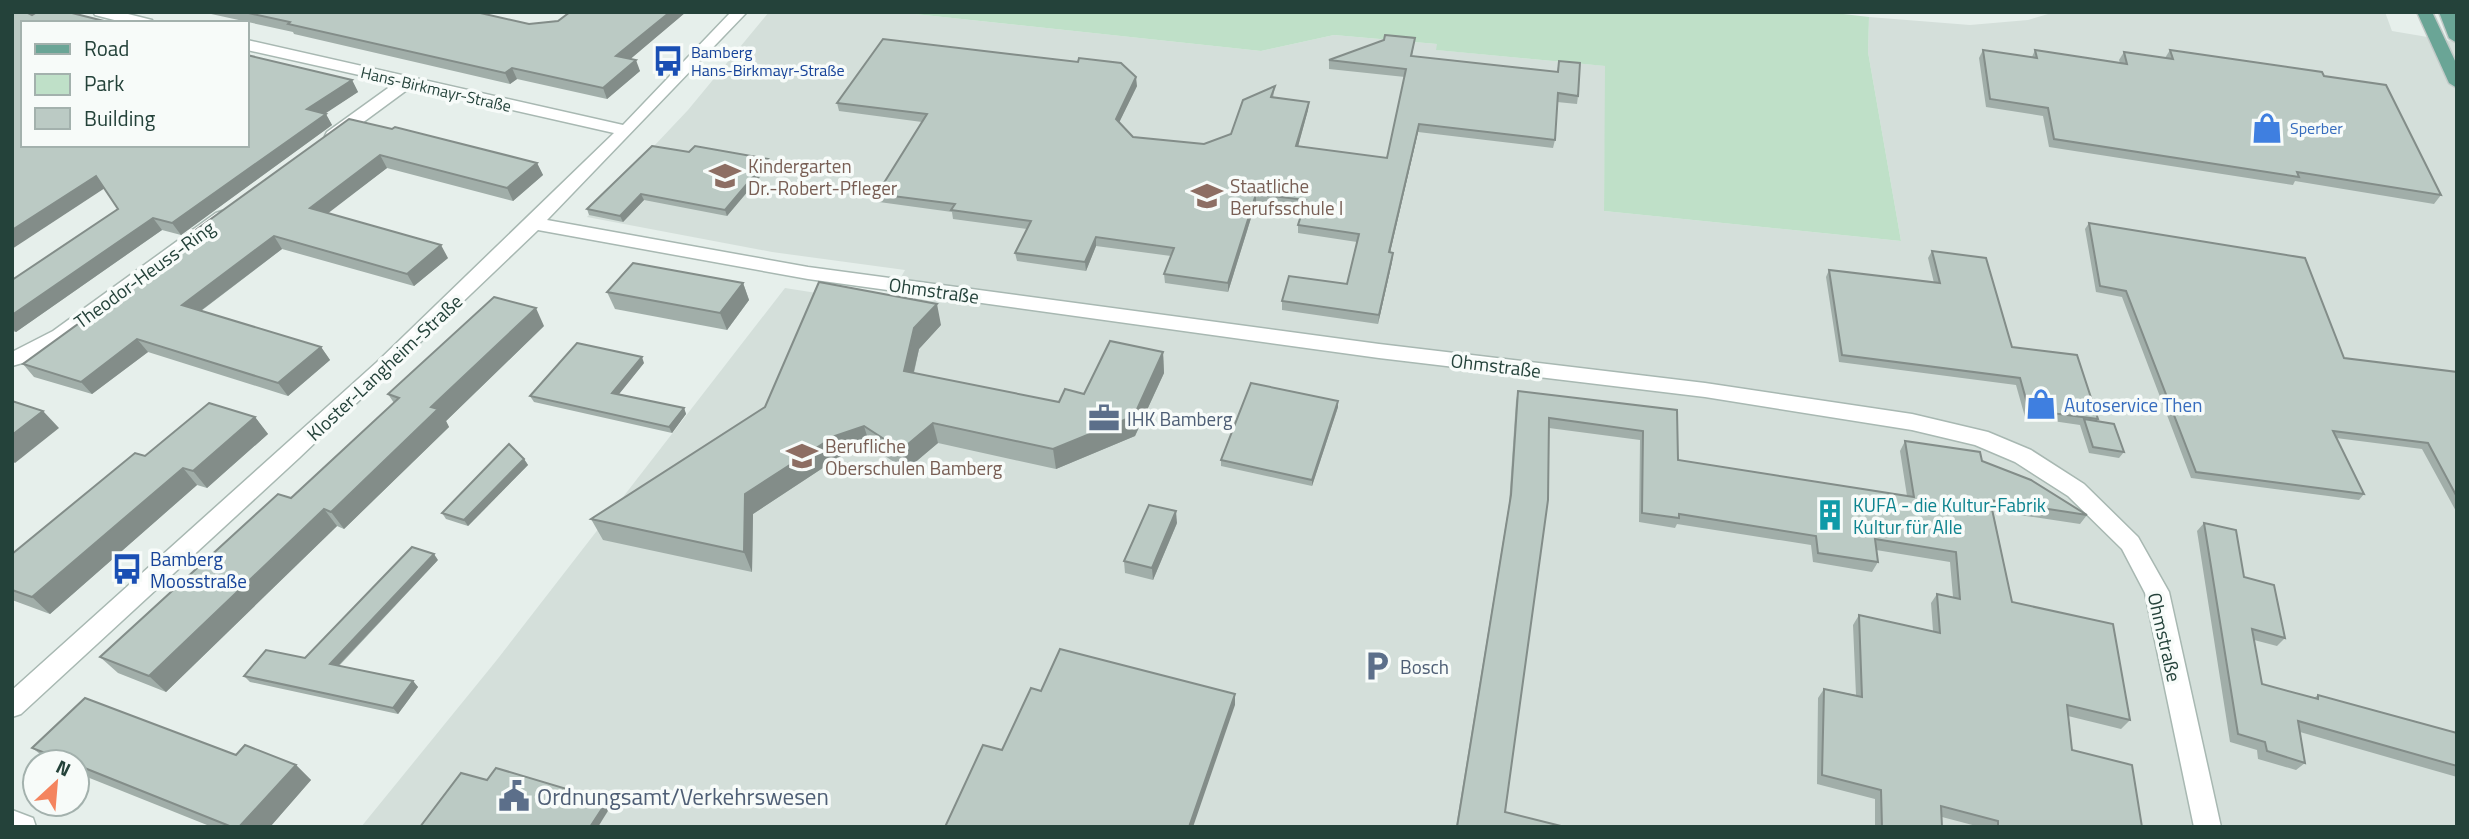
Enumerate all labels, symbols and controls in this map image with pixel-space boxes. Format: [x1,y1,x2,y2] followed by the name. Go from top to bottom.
[21,21,248,147] legend
[84,32,129,64] text: Road
[691,40,845,82] place label: Bamberg Hans-Birkmayr-Straße
[651,44,685,78] bus stop icon: Bamberg Hans-Birkmayr-Straße
[358,60,514,118] street label: Hans-Birkmayr-Straße
[84,67,124,99] text: Park
[84,102,156,134] text: Building
[2250,111,2284,145] shop icon: Sperber
[2290,116,2343,140] place label: Sperber
[748,151,898,202] place label: Kindergarten Dr.-Robert-Pfleger
[708,159,742,193] school or university icon: Kindergarten Dr.-Robert-Pfleger
[1230,171,1343,222] place label: Staatliche Berufsschule I
[1190,179,1224,213] school or university icon: Staatliche Berufsschule I
[68,213,221,335] street label: Theodor-Heuss-Ring
[887,269,981,311] street label: Ohmstraße
[300,287,468,447] street label: Kloster-Langheim-Straße
[1449,345,1543,385] street label: Ohmstraße
[2024,387,2058,421] shop icon: Autoservice Then
[2064,390,2202,419] place label: Autoservice Then
[1087,401,1121,435] office icon: IHK Bamberg
[1127,404,1233,433] place label: IHK Bamberg
[825,431,1003,482] place label: Berufliche Oberschulen Bamberg
[785,439,819,473] school or university icon: Berufliche Oberschulen Bamberg
[1853,490,2046,541] place label: KUFA - die Kultur-Fabrik Kultur für Alle
[1813,498,1847,532] building icon: KUFA - die Kultur-Fabrik Kultur für Alle
[150,544,247,595] place label: Bamberg Moosstraße
[110,552,144,586] bus stop icon: Bamberg Moosstraße
[2141,590,2189,684] street label: Ohmstraße
[1360,649,1394,683] parking icon: Bosch
[1400,652,1449,681] place label: Bosch
[21,748,91,818] north arrow
[51,751,76,783] text: N
[497,779,531,813] public building icon: Ordnungsamt/Verkehrswesen
[537,779,829,814] place label: Ordnungsamt/Verkehrswesen

